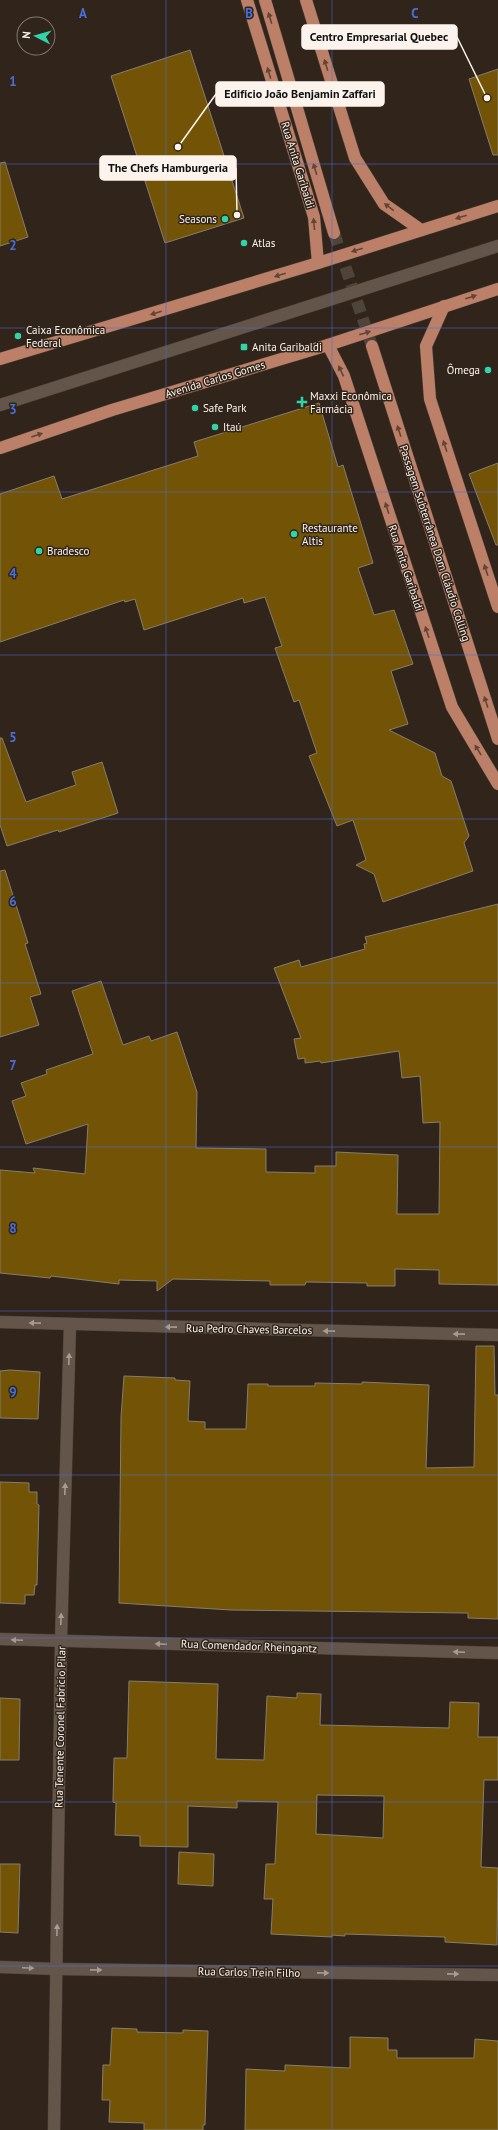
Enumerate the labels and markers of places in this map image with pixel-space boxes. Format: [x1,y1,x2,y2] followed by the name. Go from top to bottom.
[302,25,457,49] callout: Centro Empresarial Quebec
[216,82,384,106] callout: Edifício João Benjamin Zaffari
[100,156,236,180] callout: The Chefs Hamburgeria
[179,212,217,226] place label: Seasons
[220,214,230,224] marker: Seasons
[252,236,276,250] place label: Atlas
[239,238,249,248] marker: Atlas
[26,323,105,350] place label: Caixa Econômica Federal
[13,331,23,341] marker: Caixa Econômica Federal
[252,340,322,354] place label: Anita Garibaldi
[239,342,249,352] marker: Anita Garibaldi
[447,363,480,377] place label: Ômega
[483,365,493,375] marker: Ômega
[310,389,392,416] place label: Maxxi Econômica Farmácia
[297,397,307,407] marker: Maxxi Econômica Farmácia
[203,401,247,415] place label: Safe Park
[190,403,200,413] marker: Safe Park
[223,420,241,434] place label: Itaú
[210,422,220,432] marker: Itaú
[302,521,358,548] place label: Restaurante Altis
[289,529,299,539] marker: Restaurante Altis
[47,544,89,558] place label: Bradesco
[34,546,44,556] marker: Bradesco

